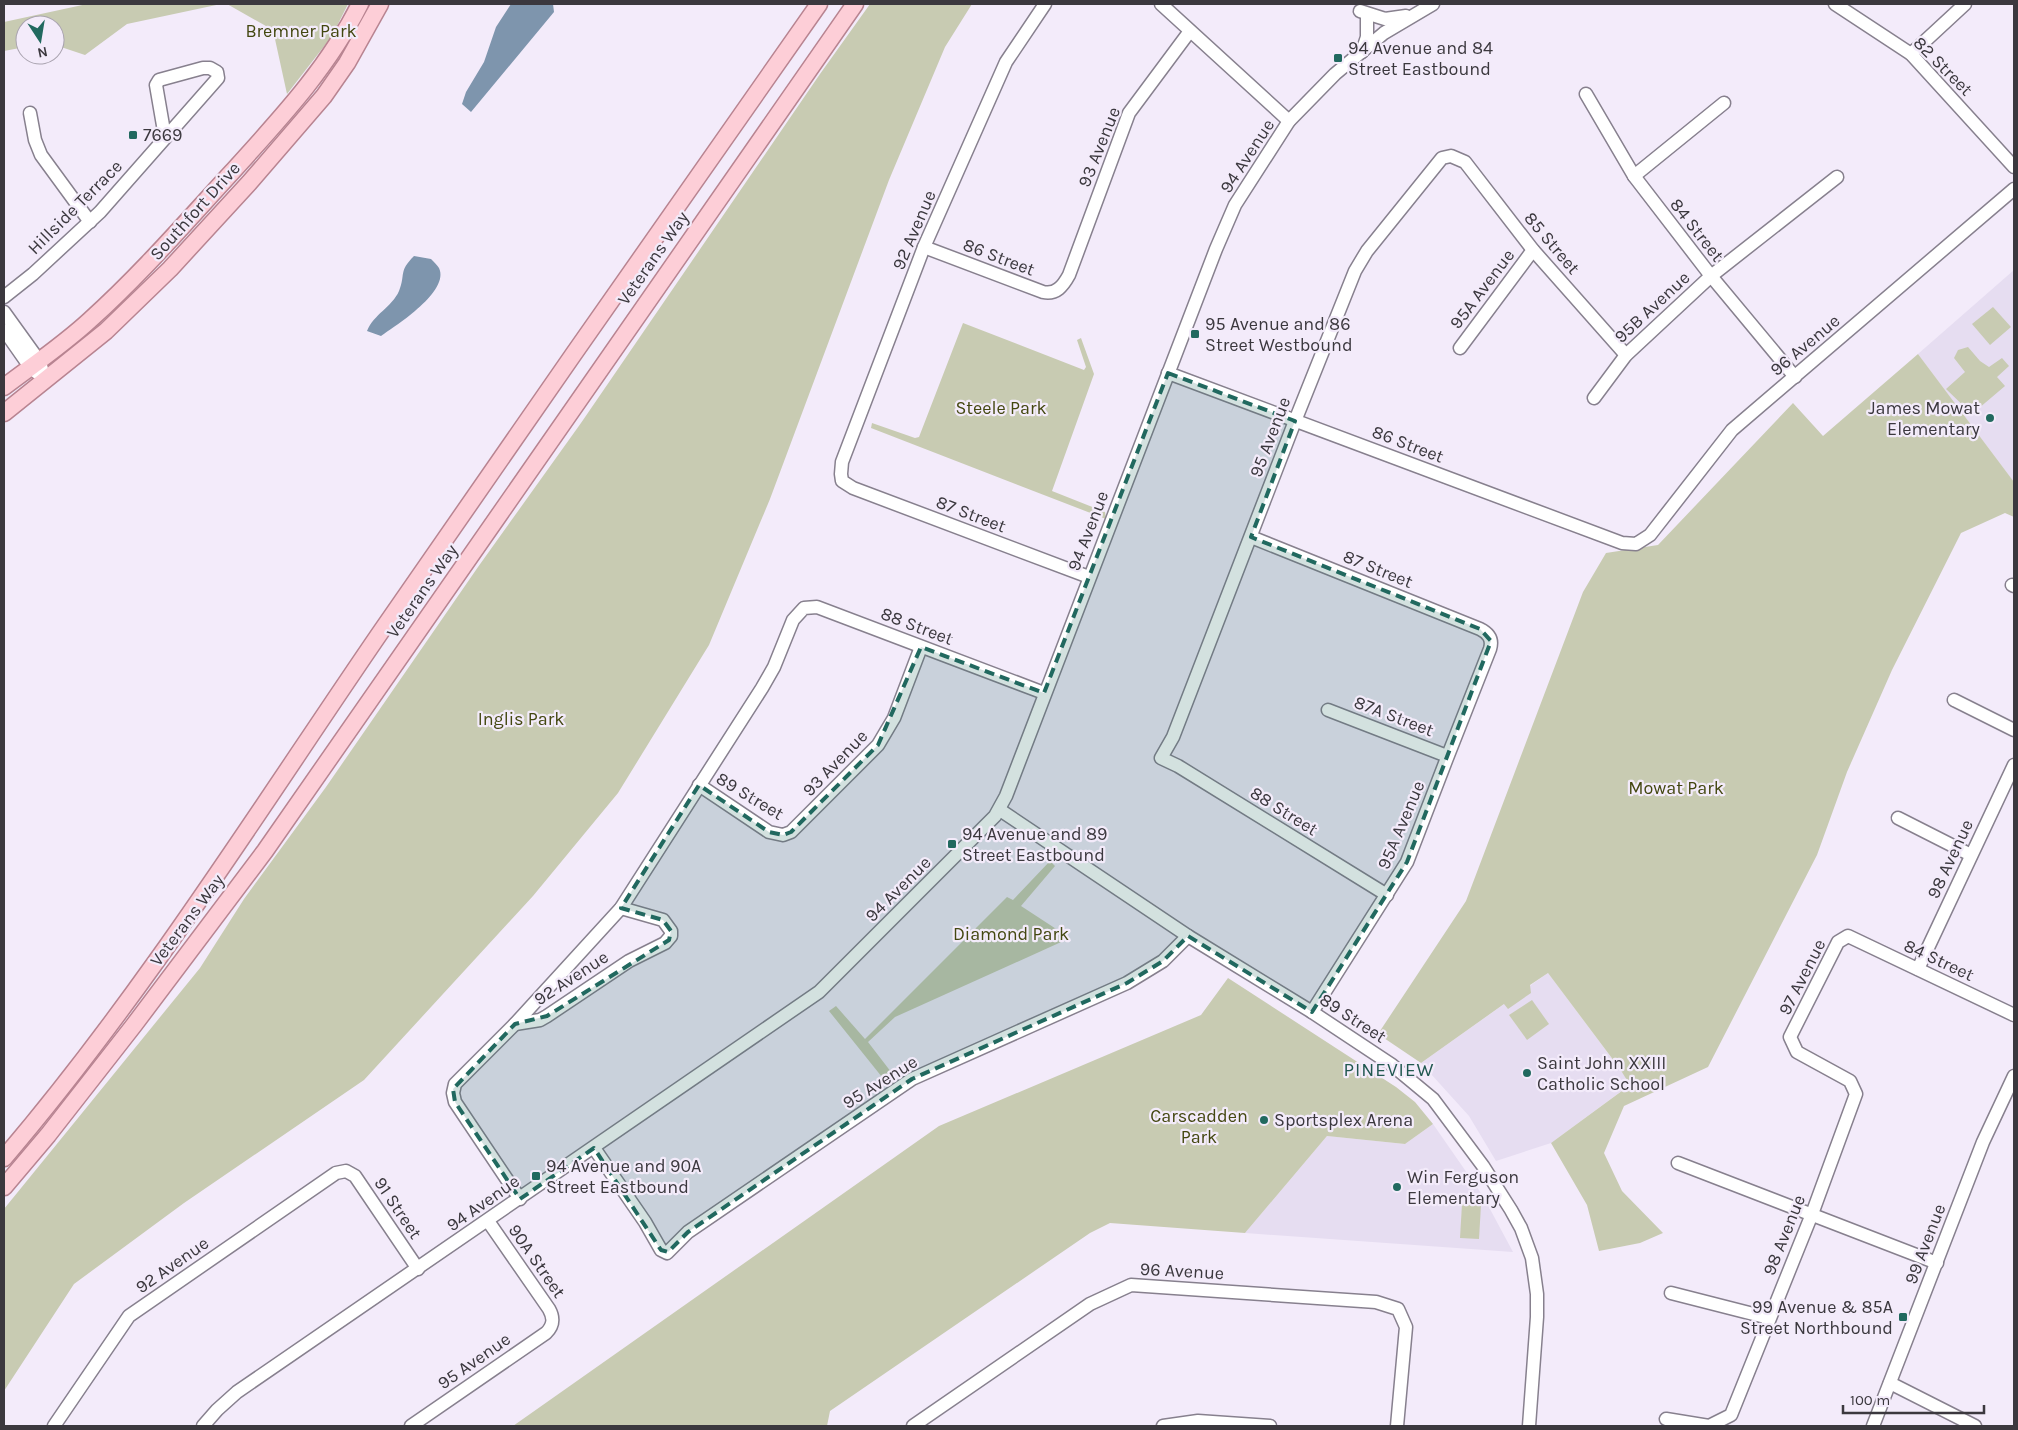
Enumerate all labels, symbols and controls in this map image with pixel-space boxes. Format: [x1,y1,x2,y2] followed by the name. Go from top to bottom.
[15,15,65,65] north arrow
[245,20,357,42] park label: Bremner Park
[1909,32,1978,101] street label: 82 Street
[1348,37,1493,80] place label: 94 Avenue and 84 Street Eastbound
[36,43,49,62] text: N
[1332,52,1344,64] marker: 94 Avenue and 84 Street Eastbound
[1073,104,1125,190] street label: 93 Avenue
[1215,115,1279,197] street label: 94 Avenue
[143,124,183,146] place label: 7669
[127,129,139,141] marker: 7669
[23,155,127,259] street label: Hillside Terrace
[145,157,245,265] street label: Southfort Drive
[887,187,941,273] street label: 92 Avenue
[1665,194,1729,266] street label: 84 Street
[613,206,694,309] street label: Veterans Way
[1519,207,1585,279] street label: 85 Street
[960,233,1038,281] street label: 86 Street
[1445,245,1519,333] street label: 95A Avenue
[1610,266,1694,348] street label: 95B Avenue
[1766,309,1844,381] street label: 96 Avenue
[1205,313,1353,356] place label: 95 Avenue and 86 Street Westbound
[1189,328,1201,340] marker: 95 Avenue and 86 Street Westbound
[1245,394,1295,480] street label: 95 Avenue
[955,397,1047,419] park label: Steele Park
[1868,397,1981,440] place label: James Mowat Elementary
[1984,412,1996,424] marker: James Mowat Elementary
[1369,420,1447,468] street label: 86 Street
[1063,488,1113,574] street label: 94 Avenue
[933,491,1009,537] street label: 87 Street
[382,539,463,642] street label: Veterans Way
[1340,545,1416,593] street label: 87 Street
[878,602,957,650] street label: 88 Street
[1351,691,1437,741] street label: 87A Street
[478,708,564,730] park label: Inglis Park
[798,725,872,801] street label: 93 Avenue
[712,767,788,825] street label: 89 Street
[1372,777,1430,873] street label: 95A Avenue
[1628,777,1724,799] park label: Mowat Park
[1246,782,1322,841] street label: 88 Street
[1922,816,1978,902] street label: 98 Avenue
[962,823,1108,866] place label: 94 Avenue and 89 Street Eastbound
[946,838,958,850] marker: 94 Avenue and 89 Street Eastbound
[861,852,935,926] street label: 94 Avenue
[145,869,229,970] street label: Veterans Way
[953,923,1069,945] park label: Diamond Park
[1900,934,1978,986] street label: 84 Street
[1773,935,1831,1019] street label: 97 Avenue
[530,946,612,1010] street label: 92 Avenue
[1315,988,1391,1048] street label: 89 Street
[838,1050,922,1114] street label: 95 Avenue
[1537,1052,1666,1095] place label: Saint John XXIII Catholic School
[1343,1059,1435,1081] district label: PINEVIEW
[1521,1067,1533,1079] marker: Saint John XXIII Catholic School
[1150,1105,1248,1148] park label: Carscadden Park
[1274,1109,1413,1131] place label: Sportsplex Arena
[1258,1114,1270,1126] marker: Sportsplex Arena
[546,1155,701,1198] place label: 94 Avenue and 90A Street Eastbound
[1407,1166,1519,1209] place label: Win Ferguson Elementary
[442,1170,524,1236] street label: 94 Avenue
[530,1170,542,1182] marker: 94 Avenue and 90A Street Eastbound
[369,1173,427,1243] street label: 91 Street
[1391,1181,1403,1193] marker: Win Ferguson Elementary
[1758,1191,1810,1279] street label: 98 Avenue
[1900,1201,1950,1287] street label: 99 Avenue
[504,1220,571,1302] street label: 90A Street
[131,1232,213,1298] street label: 92 Avenue
[1139,1258,1225,1284] street label: 96 Avenue
[1740,1296,1893,1339] place label: 99 Avenue & 85A Street Northbound
[1897,1311,1909,1323] marker: 99 Avenue & 85A Street Northbound
[433,1328,515,1394] street label: 95 Avenue
[1843,1382,1984,1414] scale bar
[1850,1391,1890,1409] text: 100 m

